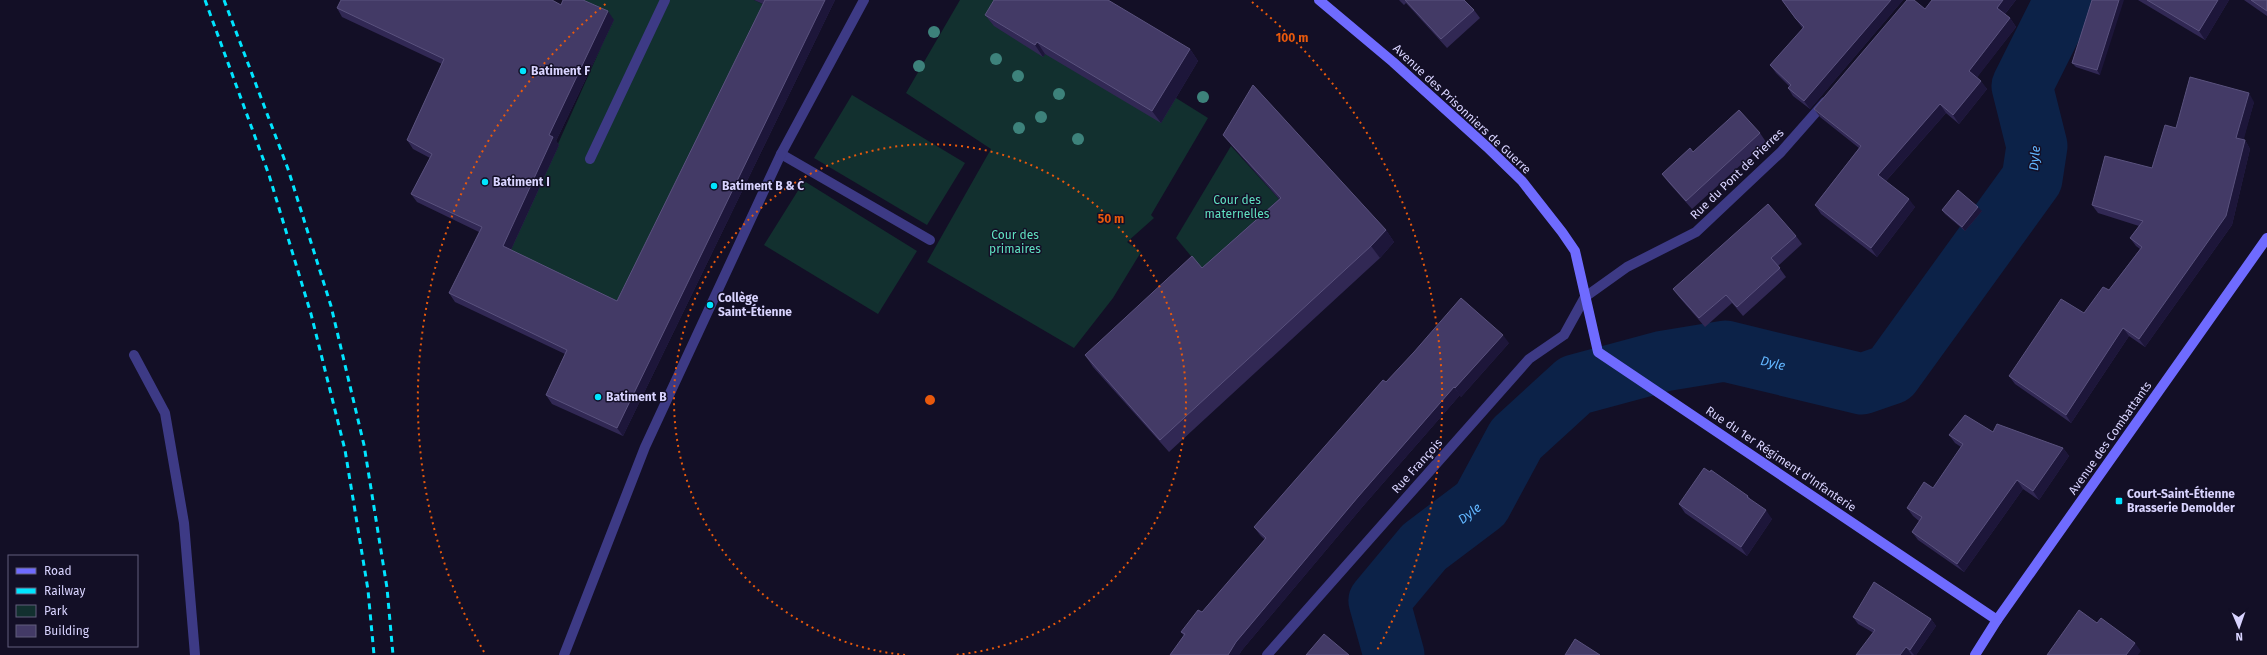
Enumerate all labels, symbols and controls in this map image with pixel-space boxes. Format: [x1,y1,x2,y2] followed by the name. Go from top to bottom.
[1276,31,1308,45] text: 100 m
[1390,41,1534,177] street label: Avenue des Prisonniers de Guerre
[531,64,590,78] place label: Batiment F
[518,66,528,76] marker: Batiment F
[1687,126,1787,222] street label: Rue du Pont de Pierres
[2026,145,2043,171] water label: Dyle
[493,175,550,189] place label: Batiment I
[480,177,490,187] marker: Batiment I
[722,179,804,193] place label: Batiment B & C
[709,181,719,191] marker: Batiment B & C
[1205,193,1270,221] park label: Cour des maternelles
[1098,212,1124,226] text: 50 m
[989,228,1041,256] park label: Cour des primaires
[718,291,792,319] place label: Collège Saint-Étienne
[705,300,715,310] marker: Collège Saint-Étienne
[1759,353,1787,373] water label: Dyle
[2066,378,2155,497] street label: Avenue des Combattants
[606,390,667,404] place label: Batiment B
[593,392,603,402] marker: Batiment B
[923,393,937,407] centre of rings
[1703,403,1859,515] street label: Rue du 1er Régiment d'Infanterie
[1389,435,1445,496] street label: Rue François
[2127,485,2235,515] place label: Court-Saint-Étienne Brasserie Demolder
[2114,496,2124,506] marker: Court-Saint-Étienne Brasserie Demolder
[1455,500,1484,527] water label: Dyle
[8,555,138,647] legend
[44,564,72,578] text: Road
[44,584,85,598] text: Railway
[44,604,68,618] text: Park
[2219,607,2259,647] north arrow
[44,624,90,638] text: Building
[2235,630,2243,643] text: N

